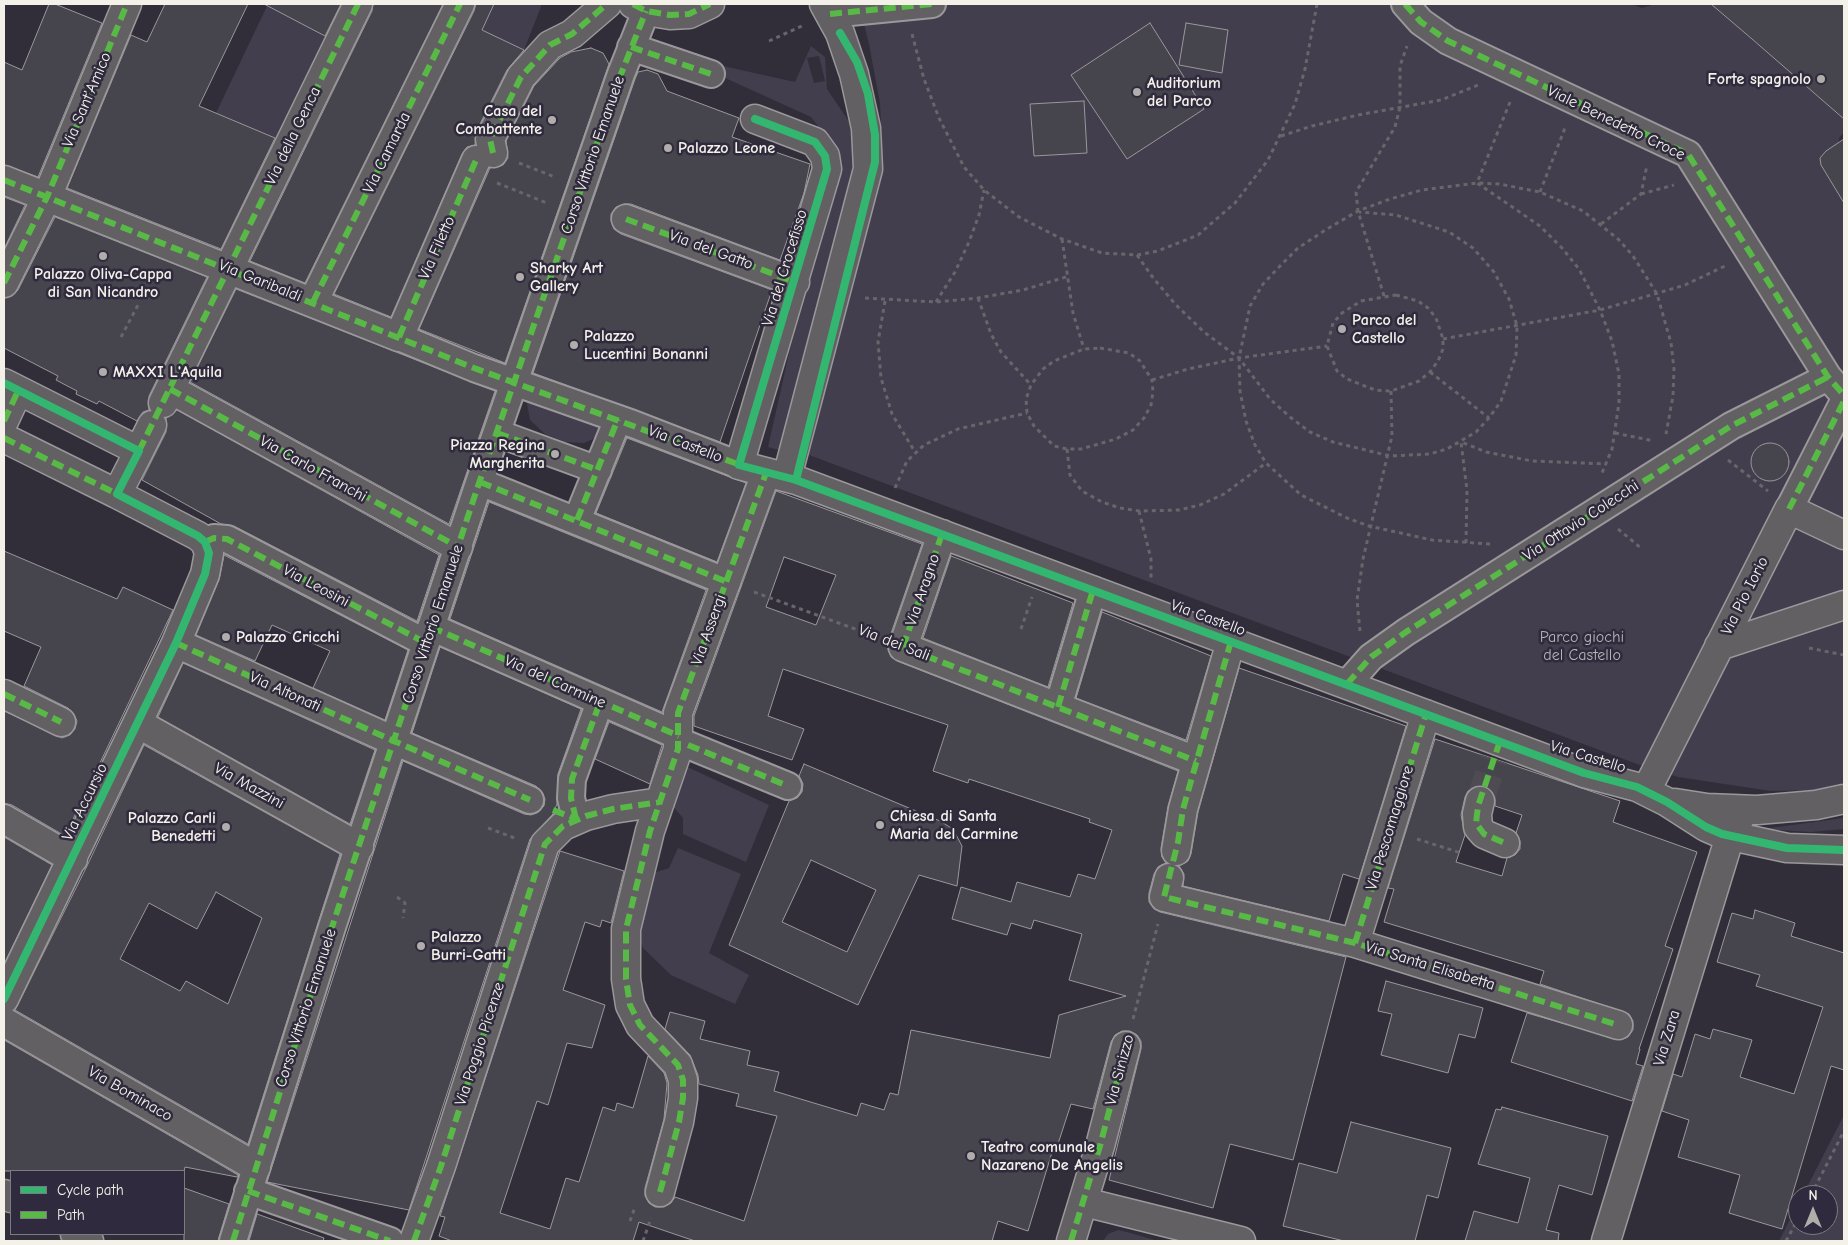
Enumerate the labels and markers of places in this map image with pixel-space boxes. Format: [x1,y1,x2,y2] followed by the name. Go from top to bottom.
[1708,69,1811,89] place label: Forte spagnolo
[1147,73,1221,111] place label: Auditorium del Parco
[1815,73,1827,85] marker: Forte spagnolo
[1131,86,1143,98] marker: Auditorium del Parco
[455,101,542,139] place label: Casa del Combattente
[546,114,558,126] marker: Casa del Combattente
[678,138,775,158] place label: Palazzo Leone
[662,142,674,154] marker: Palazzo Leone
[97,250,109,262] marker: Palazzo Oliva-Cappa di San Nicandro
[530,258,603,296] place label: Sharky Art Gallery
[34,264,172,302] place label: Palazzo Oliva-Cappa di San Nicandro
[514,271,526,283] marker: Sharky Art Gallery
[1352,310,1416,348] place label: Parco del Castello
[1336,323,1348,335] marker: Parco del Castello
[584,326,708,364] place label: Palazzo Lucentini Bonanni
[568,339,580,351] marker: Palazzo Lucentini Bonanni
[113,362,222,382] place label: MAXXI L'Aquila
[97,366,109,378] marker: MAXXI L'Aquila
[450,435,545,473] place label: Piazza Regina Margherita
[549,448,561,460] marker: Piazza Regina Margherita
[236,627,340,647] place label: Palazzo Cricchi
[220,631,232,643] marker: Palazzo Cricchi
[890,806,1018,844] place label: Chiesa di Santa Maria del Carmine
[128,808,216,846] place label: Palazzo Carli Benedetti
[874,819,886,831] marker: Chiesa di Santa Maria del Carmine
[220,821,232,833] marker: Palazzo Carli Benedetti
[431,927,506,965] place label: Palazzo Burri-Gatti
[415,940,427,952] marker: Palazzo Burri-Gatti
[981,1137,1123,1175] place label: Teatro comunale Nazareno De Angelis
[965,1150,977,1162] marker: Teatro comunale Nazareno De Angelis

